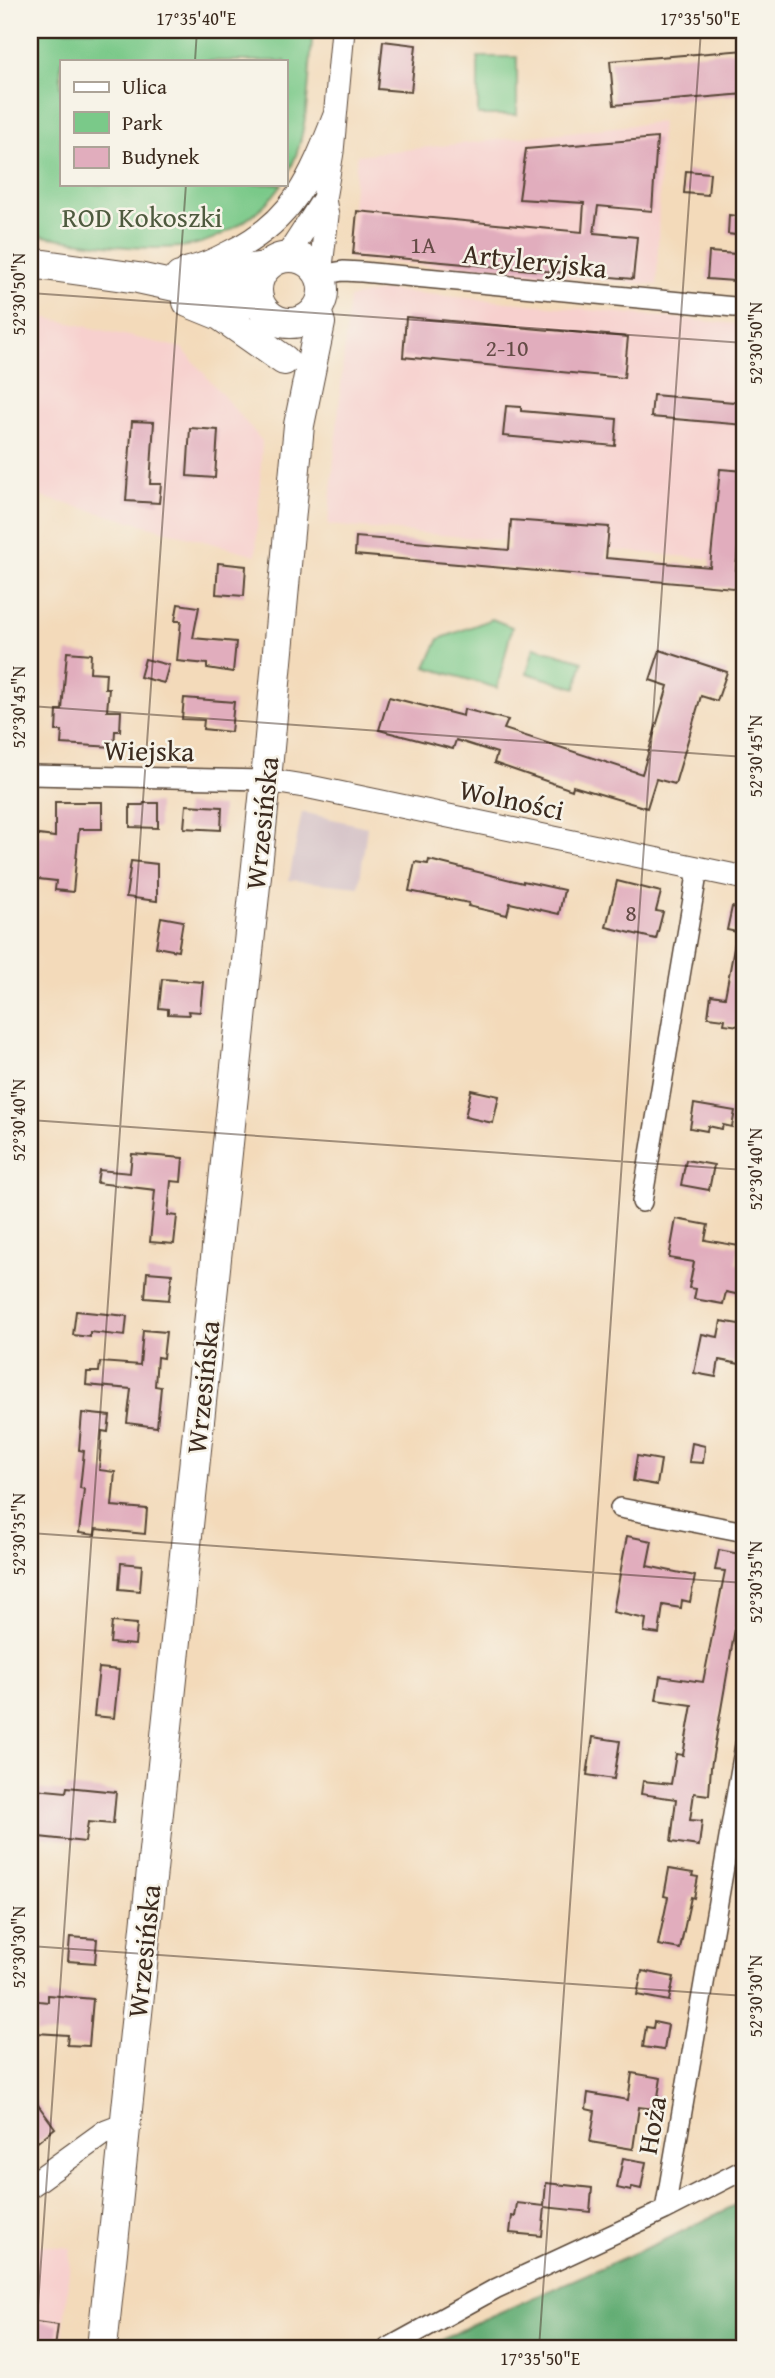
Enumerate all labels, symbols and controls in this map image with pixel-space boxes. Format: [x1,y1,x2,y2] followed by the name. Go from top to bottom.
[156,5,236,32] text: 17°35'40"E
[660,5,740,32] text: 17°35'50"E
[60,60,287,186] legend
[122,71,167,102] text: Ulica
[122,107,163,138] text: Park
[122,141,200,172] text: Budynek
[62,196,222,237] park label: ROD Kokoszki
[410,227,437,262] house number: 1A
[461,232,610,288] street label: Artyleryjska
[5,252,32,335] text: 52°30'50"N
[742,301,769,384] text: 52°30'50"N
[486,330,528,365] house number: 2-10
[5,665,32,748] text: 52°30'45"N
[742,714,769,797] text: 52°30'45"N
[103,729,196,771] street label: Wiejska
[234,753,288,892] street label: Wrzesińska
[456,768,568,830] street label: Wolności
[625,895,637,930] house number: 8
[5,1078,32,1161] text: 52°30'40"N
[742,1127,769,1210] text: 52°30'40"N
[175,1317,229,1456] street label: Wrzesińska
[5,1492,32,1575] text: 52°30'35"N
[742,1540,769,1623] text: 52°30'35"N
[116,1881,170,2020] street label: Wrzesińska
[5,1905,32,1988] text: 52°30'30"N
[742,1954,769,2037] text: 52°30'30"N
[626,2092,676,2157] street label: Hoża
[500,2345,580,2372] text: 17°35'50"E

